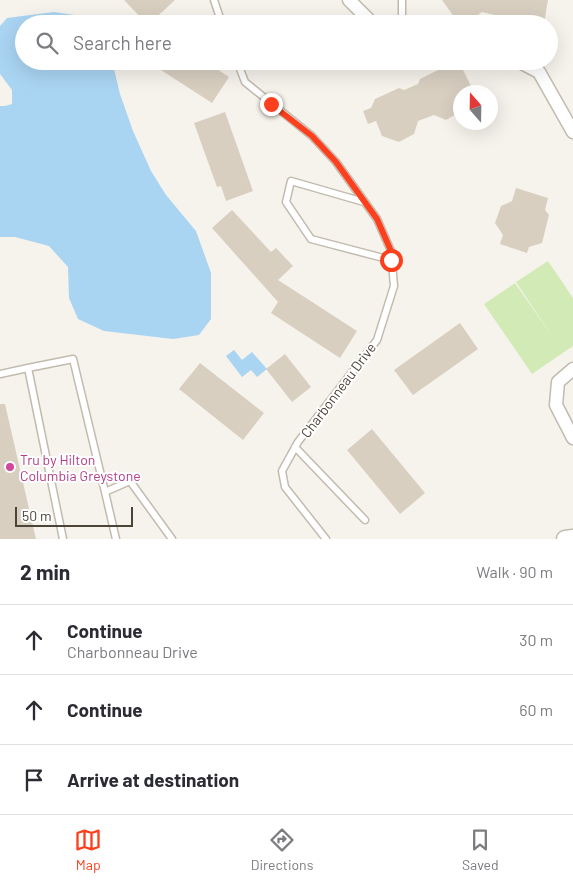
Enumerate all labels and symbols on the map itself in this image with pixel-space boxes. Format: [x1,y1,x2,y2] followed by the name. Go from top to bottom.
[453,85,498,130] north arrow
[260,93,283,116] route end
[380,249,403,272] route start
[297,339,379,441] street label: Charbonneau Drive
[20,451,141,484] place label: Tru by Hilton Columbia Greystone
[4,461,16,473] marker: Tru by Hilton Columbia Greystone
[15,504,132,527] scale bar

